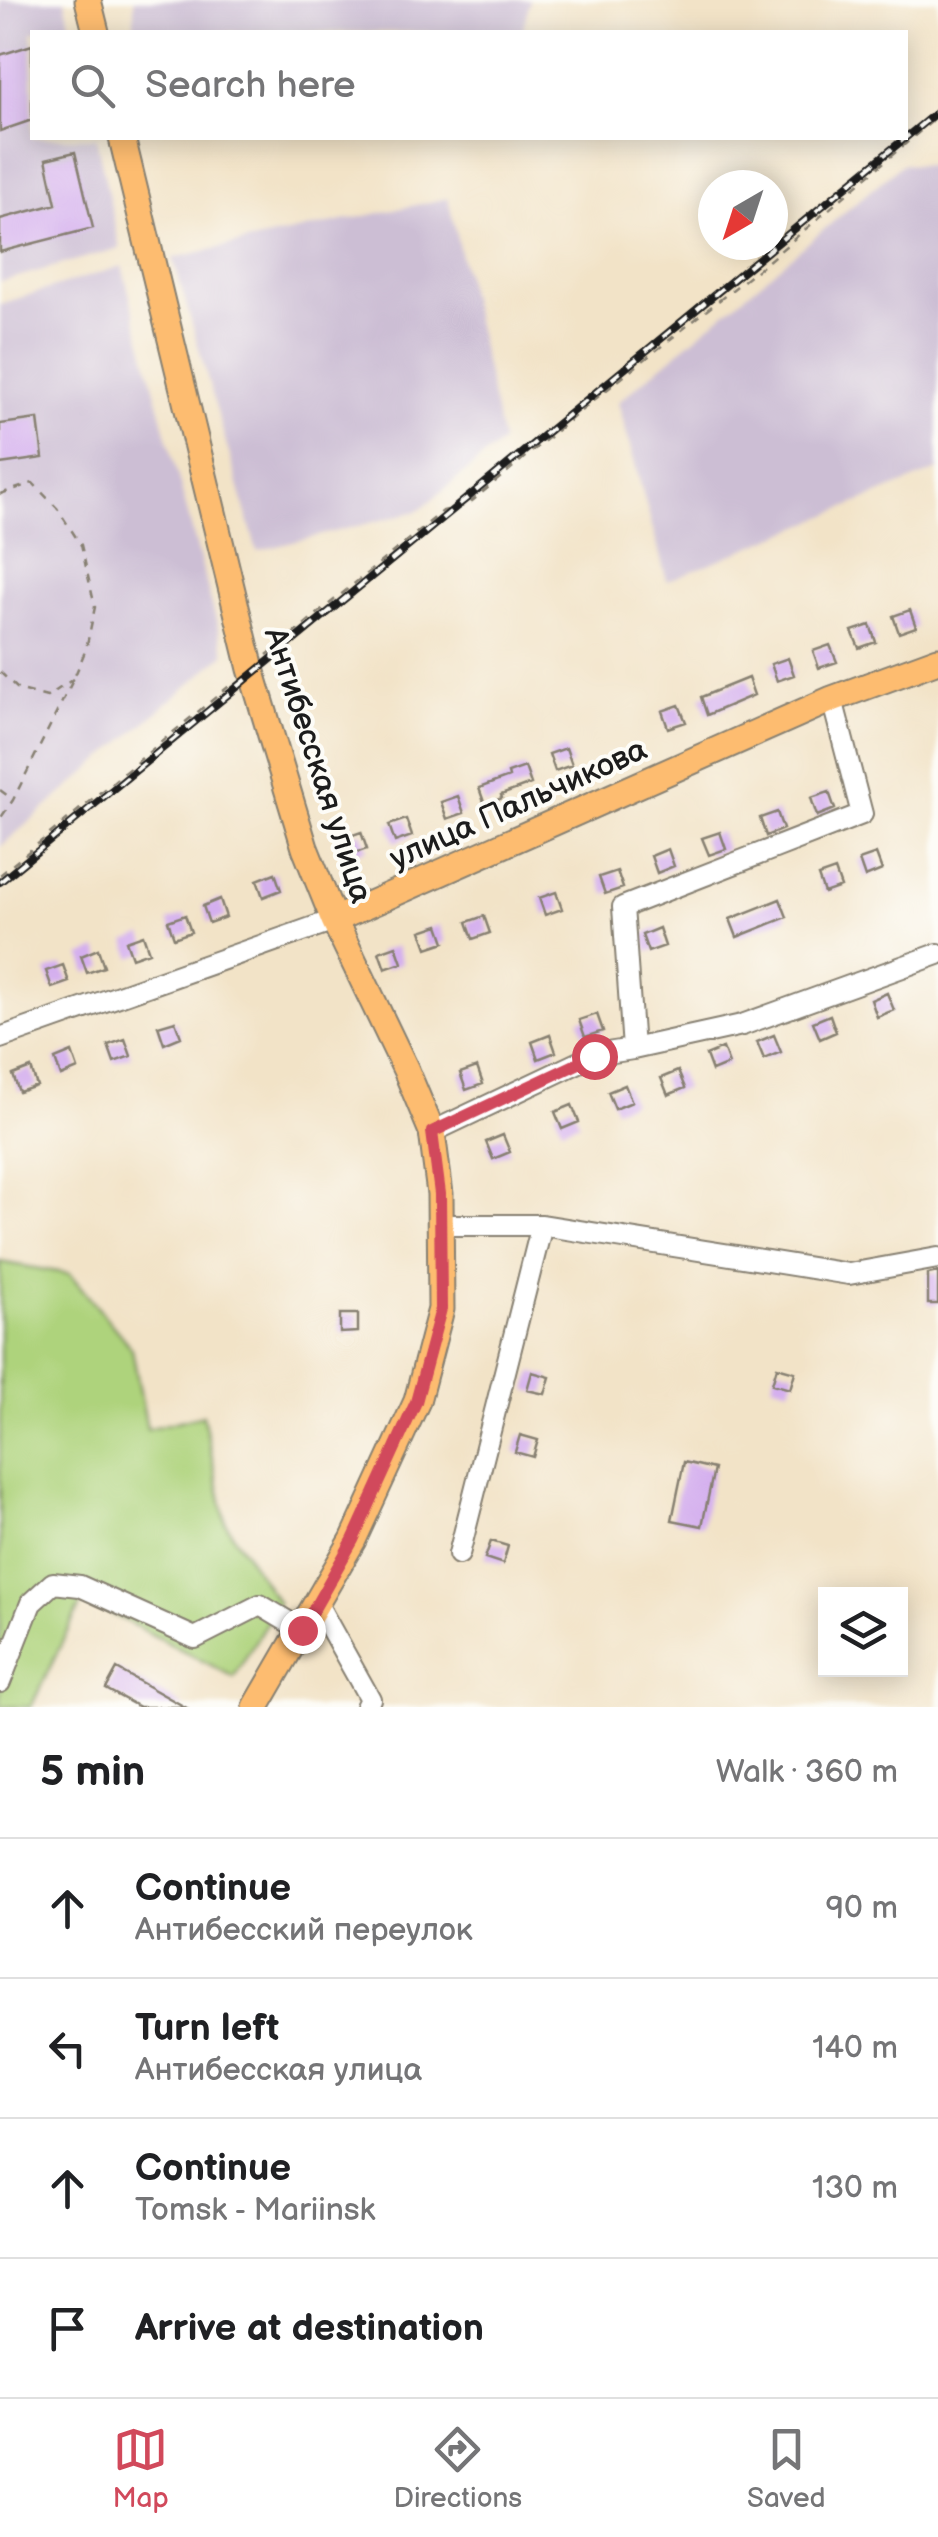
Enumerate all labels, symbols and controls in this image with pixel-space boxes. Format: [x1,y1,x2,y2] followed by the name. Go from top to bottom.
[30,30,908,140] search box
[65,58,120,113] icon: search
[145,63,356,108] text: Search here
[698,170,788,260] north arrow
[254,622,381,908] street label: Антибесская улица
[384,730,653,879] street label: улица Пальчикова
[572,1034,618,1080] route start
[818,1587,908,1677] map controls
[818,1587,908,1677] button: layers
[280,1608,326,1654] route end
[40,1747,145,1798] text: 5 min
[716,1753,898,1792] text: Walk · 360 m
[135,1866,291,1911] text: Continue
[40,1881,95,1936] icon: ahead
[826,1889,898,1928] text: 90 m
[135,1911,473,1950] text: Антибесский переулок
[135,2006,279,2051] text: Turn left
[40,2021,95,2076] icon: left
[812,2029,898,2068] text: 140 m
[135,2051,422,2090] text: Антибесская улица
[135,2146,291,2191] text: Continue
[40,2161,95,2216] icon: ahead
[812,2169,898,2208] text: 130 m
[135,2191,375,2230] text: Tomsk - Mariinsk
[40,2301,95,2356] icon: arrive
[135,2306,484,2351] text: Arrive at destination
[112,2422,169,2515] tab: Map
[393,2422,522,2515] tab: Directions
[747,2422,826,2515] tab: Saved

